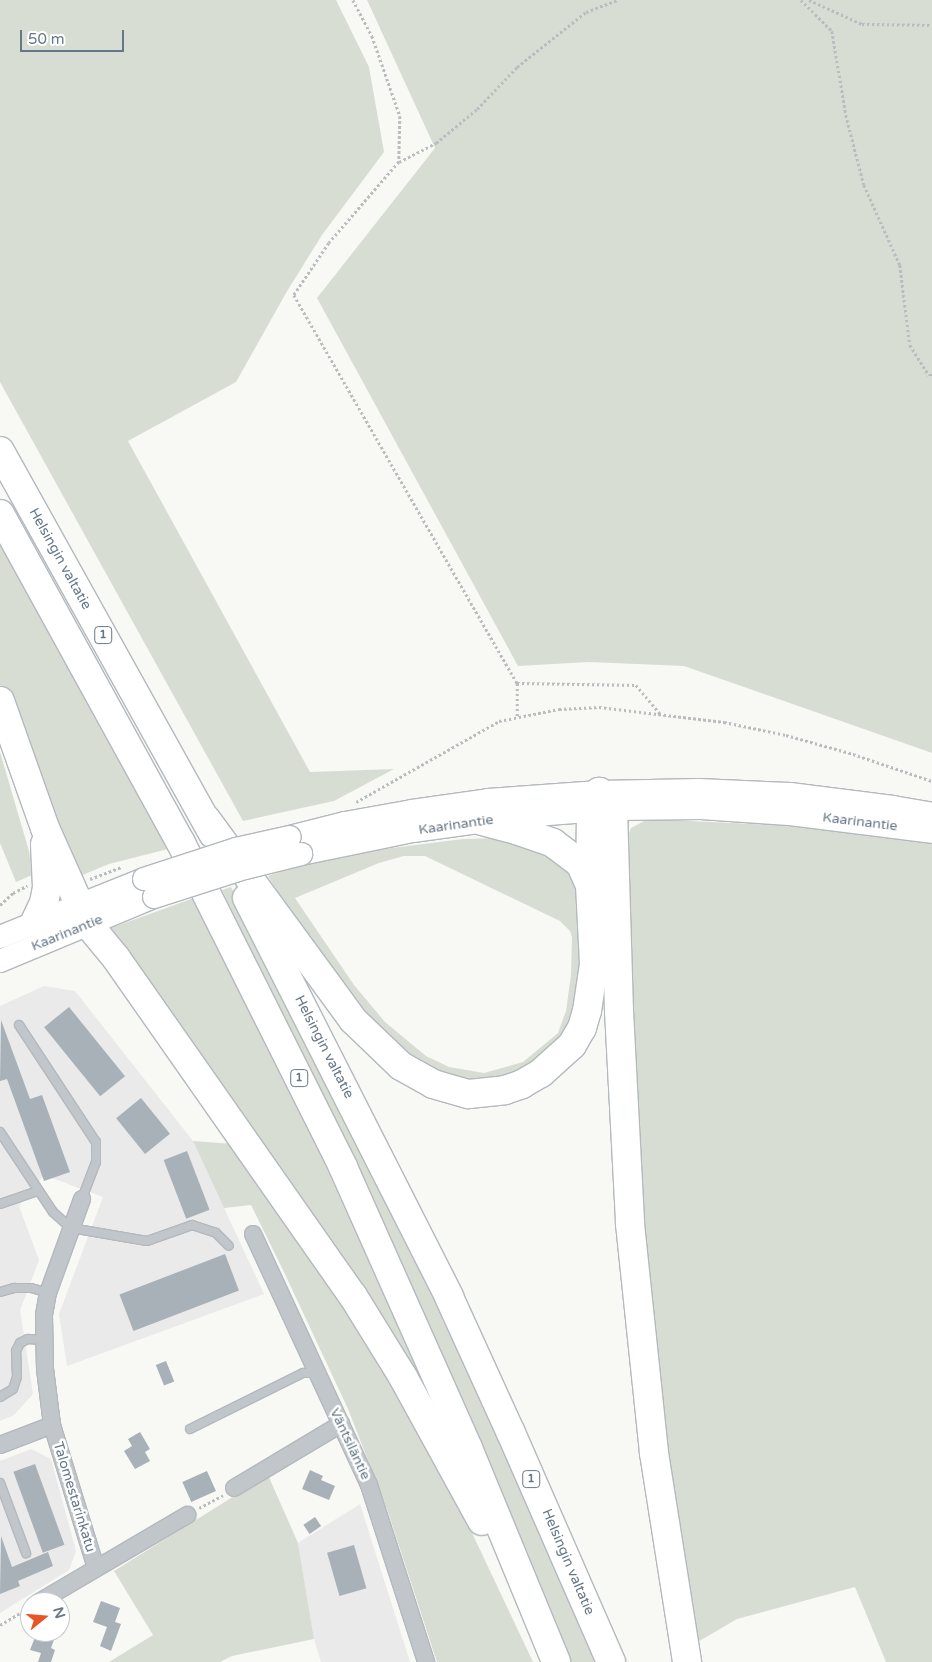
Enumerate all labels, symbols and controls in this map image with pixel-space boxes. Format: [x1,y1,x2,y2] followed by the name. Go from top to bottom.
[22,20,126,52] scale bar
[28,30,65,48] text: 50 m
[25,505,95,613] street label: Helsingin valtatie
[93,626,113,644] road number: 1
[822,809,898,835] street label: Kaarinantie
[417,811,495,839] street label: Kaarinantie
[29,911,105,955] street label: Kaarinantie
[291,993,357,1101] street label: Helsingin valtatie
[289,1068,309,1088] road number: 1
[326,1405,374,1483] street label: Väntsiläntie
[49,1440,99,1554] street label: Talomestarinkatu
[521,1470,541,1488] road number: 1
[538,1506,598,1618] street label: Helsingin valtatie
[20,1592,70,1642] north arrow
[49,1605,69,1621] text: N

